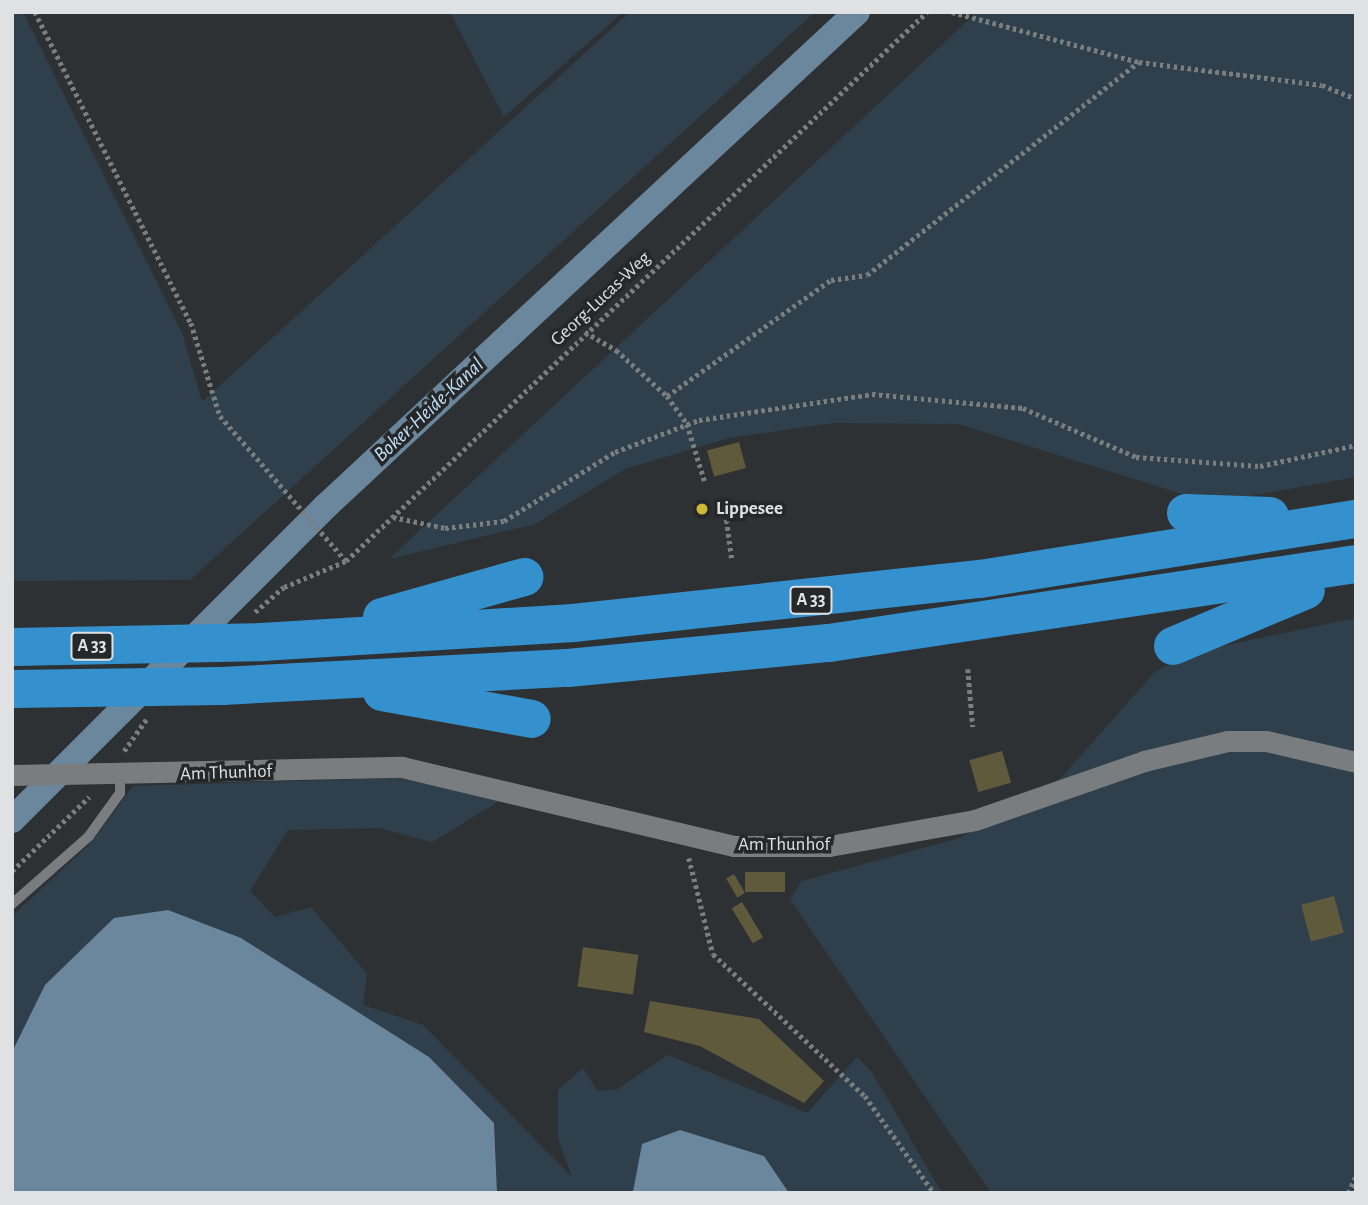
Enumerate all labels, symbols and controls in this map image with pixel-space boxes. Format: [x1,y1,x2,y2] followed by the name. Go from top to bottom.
[546,247,656,351] street label: Georg-Lucas-Weg
[369,353,489,467] water label: Boker-Heide-Kanal
[716,498,783,520] place label: Lippesee
[694,501,710,517] marker: Lippesee
[788,586,834,614] road number: A 33
[69,632,115,660] road number: A 33
[180,760,272,786] street label: Am Thunhof
[738,834,830,856] street label: Am Thunhof

